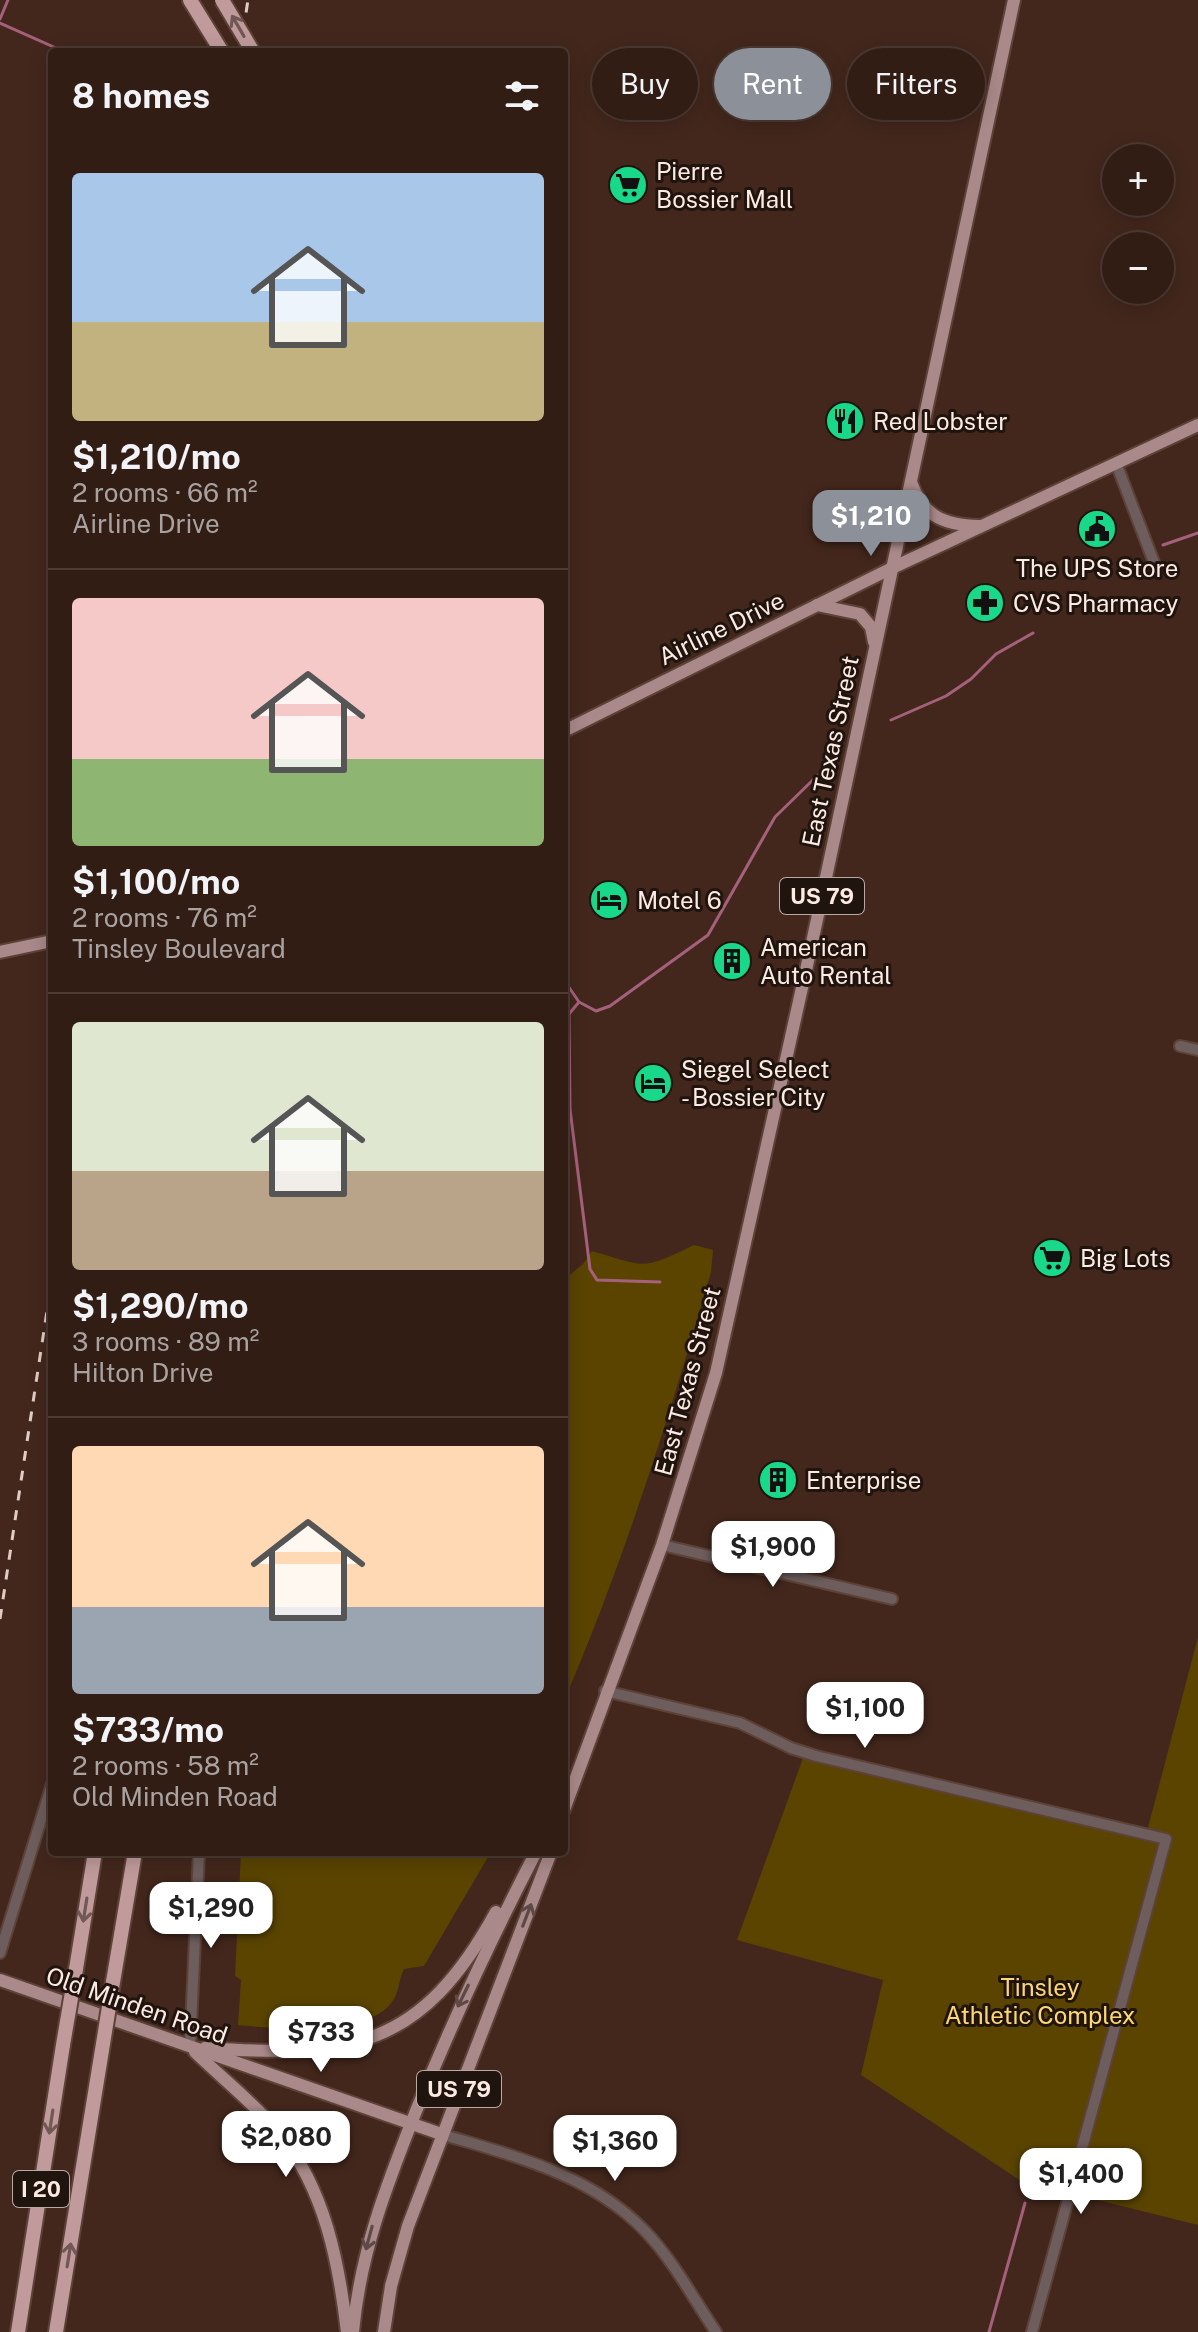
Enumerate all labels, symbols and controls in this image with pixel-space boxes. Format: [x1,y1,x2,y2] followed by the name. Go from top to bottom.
[230,15,246,38] one-way arrow
[592,48,698,120] chip: Buy
[714,48,831,120] chip: Rent
[847,48,985,120] chip: Filters
[500,74,544,118] icon: filters
[72,76,210,116] text: 8 homes
[1102,144,1174,304] map controls
[1102,144,1174,216] button: +
[656,157,793,213] place label: Pierre Bossier Mall
[607,164,649,206] supermarket icon: Pierre Bossier Mall
[236,225,380,369] icon: home
[1102,232,1174,304] button: −
[824,400,866,442] restaurant icon: Red Lobster
[873,407,1008,435] place label: Red Lobster
[72,437,241,477] text: $1,210/mo
[72,477,258,508] text: 2 rooms · 66 m²
[806,490,936,558] pin: $1,210
[831,500,911,531] text: $1,210
[72,508,220,539] text: Airline Drive
[1076,508,1118,550] public building icon: The UPS Store
[1016,554,1178,582] place label: The UPS Store
[964,582,1006,624] pharmacy icon: CVS Pharmacy
[654,586,788,670] street label: Airline Drive
[1013,589,1179,617] place label: CVS Pharmacy
[236,650,380,794] icon: home
[796,653,864,849] street label: East Texas Street
[72,862,240,902] text: $1,100/mo
[780,878,864,914] road number: US 79
[588,879,630,921] hotel icon: Motel 6
[637,886,722,914] place label: Motel 6
[72,902,257,933] text: 2 rooms · 76 m²
[72,933,286,964] text: Tinsley Boulevard
[760,933,892,989] place label: American Auto Rental
[711,940,753,982] building icon: American Auto Rental
[681,1055,830,1111] place label: Siegel Select - Bossier City
[632,1062,674,1104] hotel icon: Siegel Select - Bossier City
[236,1074,380,1218] icon: home
[1031,1237,1073,1279] supermarket icon: Big Lots
[1080,1244,1171,1272] place label: Big Lots
[648,1283,726,1479] street label: East Texas Street
[72,1286,249,1326] text: $1,290/mo
[72,1326,259,1357] text: 3 rooms · 89 m²
[72,1357,213,1388] text: Hilton Drive
[757,1459,799,1501] building icon: Enterprise
[806,1466,921,1494] place label: Enterprise
[236,1498,380,1642] icon: home
[708,1521,838,1589] pin: $1,900
[730,1531,816,1562] text: $1,900
[800,1682,930,1750] pin: $1,100
[825,1692,905,1723] text: $1,100
[72,1710,224,1750] text: $733/mo
[72,1750,259,1781] text: 2 rooms · 58 m²
[72,1781,278,1812] text: Old Minden Road
[146,1882,276,1950] pin: $1,290
[168,1892,254,1923] text: $1,290
[77,1897,92,1923] one-way arrow
[521,1903,535,1928] one-way arrow
[43,1961,231,2049] street label: Old Minden Road
[945,1973,1135,2029] park label: Tinsley Athletic Complex
[455,1984,470,2008] one-way arrow
[274,2006,368,2074] pin: $733
[287,2016,355,2047] text: $733
[417,2071,501,2107] road number: US 79
[43,2109,58,2135] one-way arrow
[221,2111,351,2179] pin: $2,080
[550,2115,680,2183] pin: $1,360
[240,2121,332,2152] text: $2,080
[571,2125,659,2156] text: $1,360
[1016,2148,1146,2216] pin: $1,400
[1038,2158,1124,2189] text: $1,400
[13,2171,69,2207] road number: I 20
[360,2225,375,2251] one-way arrow
[62,2243,77,2268] one-way arrow

